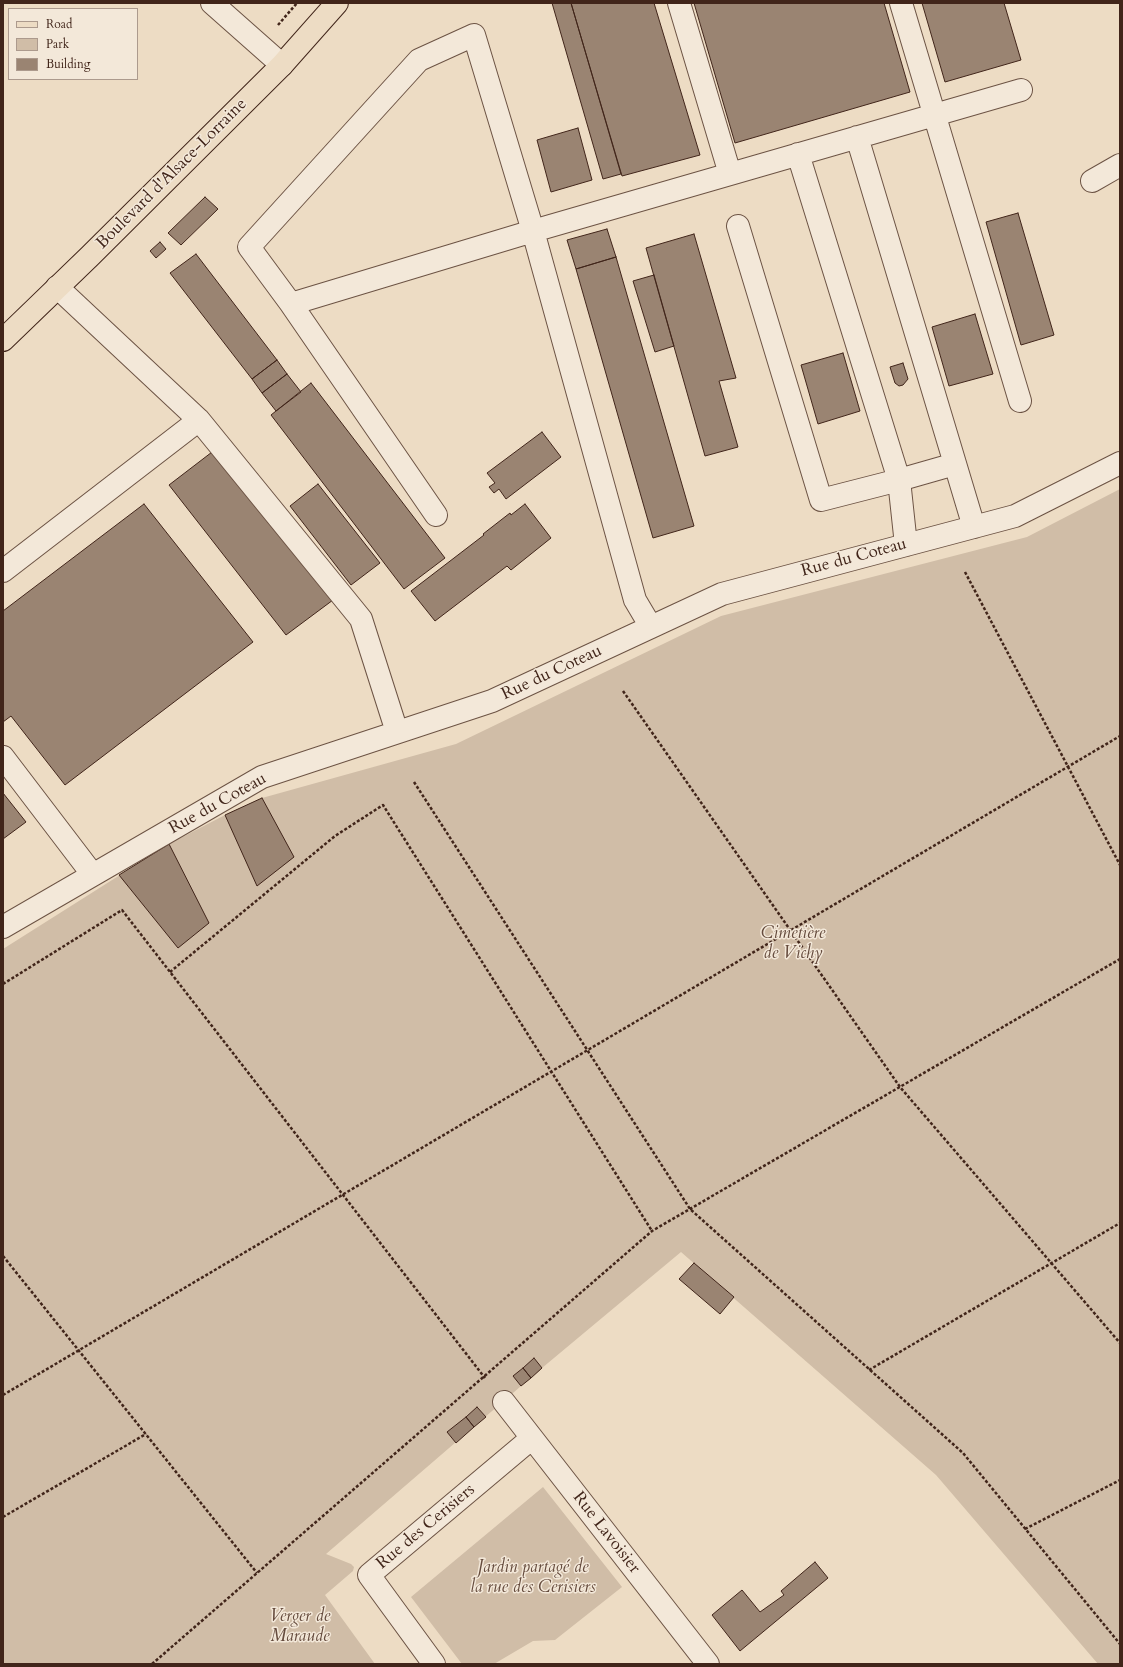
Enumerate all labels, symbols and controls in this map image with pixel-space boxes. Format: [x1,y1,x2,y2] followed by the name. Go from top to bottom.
[8,8,138,80] legend
[46,16,72,32] text: Road
[46,36,69,52] text: Park
[46,56,90,72] text: Building
[92,94,252,254] street label: Boulevard d'Alsace-Lorraine
[799,534,909,582] street label: Rue du Coteau
[499,641,605,705] street label: Rue du Coteau
[166,769,270,839] street label: Rue du Coteau
[761,924,825,964] park label: Cimetière de Vichy
[373,1480,479,1574] street label: Rue des Cerisiers
[568,1488,644,1578] street label: Rue Lavoisier
[470,1558,596,1598] park label: Jardin partagé de la rue des Cerisiers
[270,1607,330,1647] park label: Verger de Maraude

